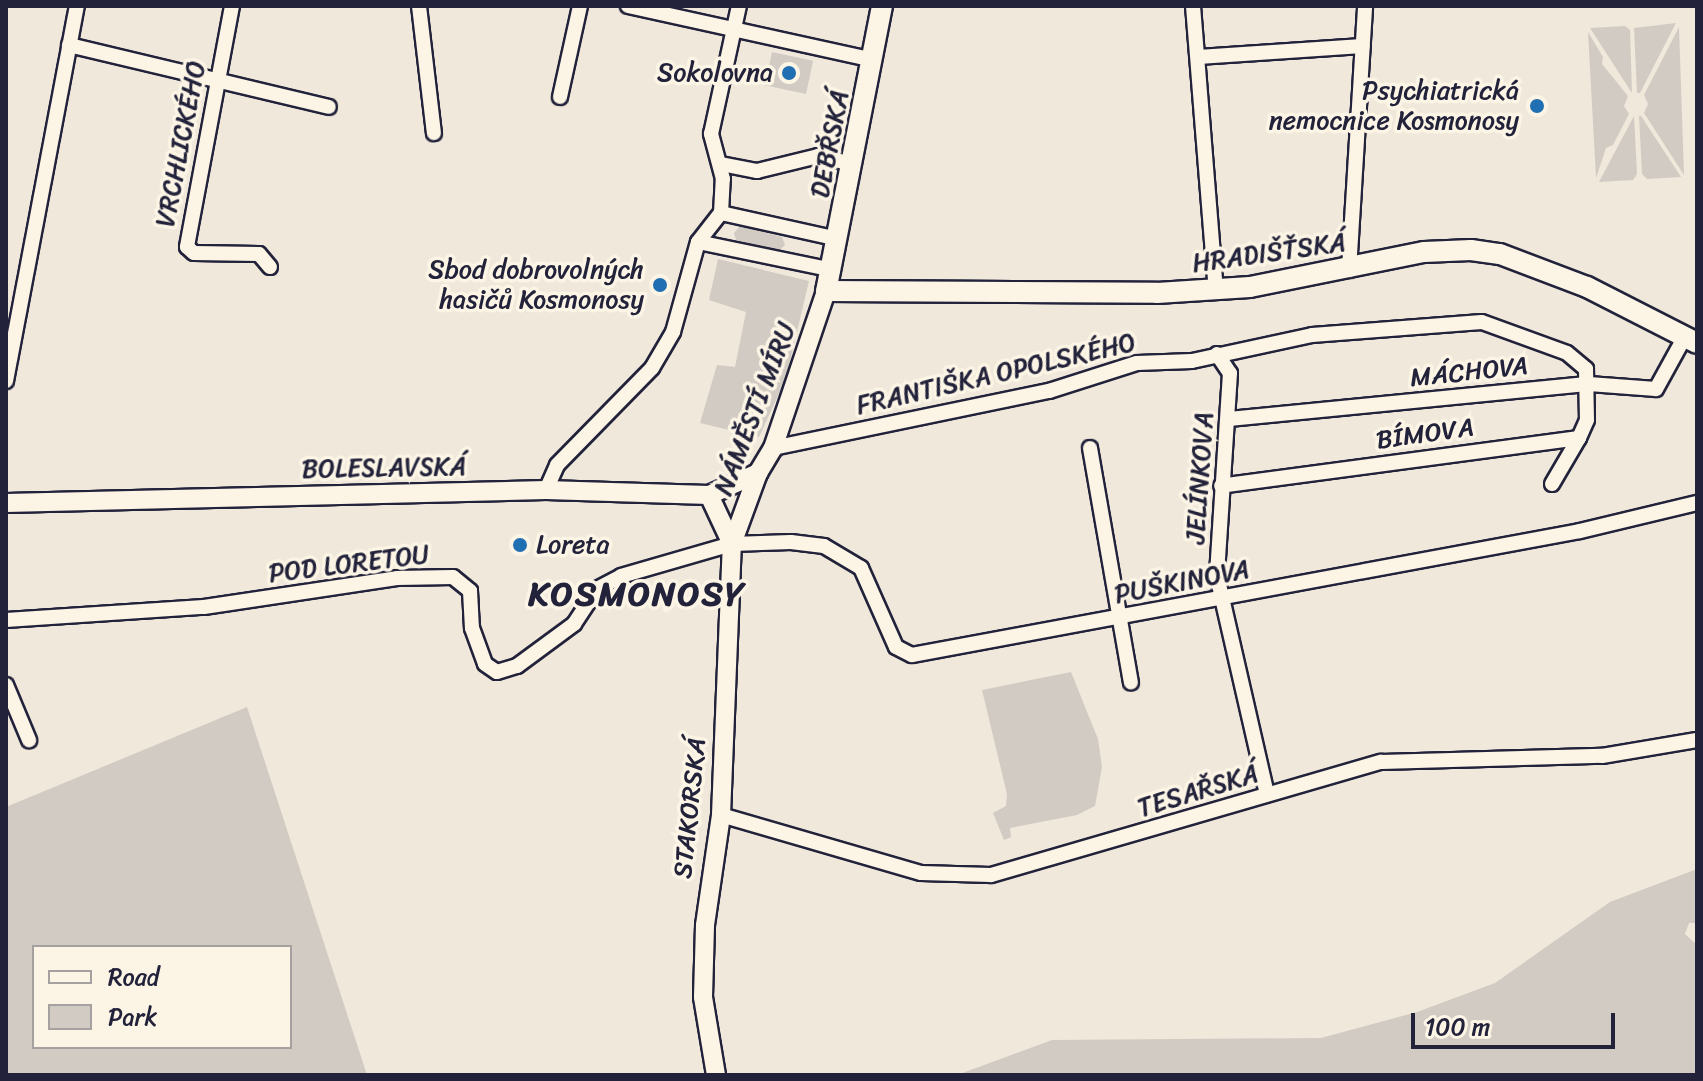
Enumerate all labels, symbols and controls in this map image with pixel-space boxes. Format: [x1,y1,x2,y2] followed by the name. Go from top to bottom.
[657,57,773,89] place label: Sokolovna
[150,58,212,230] street label: VRCHLICKÉHO
[780,64,798,82] marker: Sokolovna
[1265,75,1519,136] place label: Psychiatrická nemocnice Kosmonosy
[804,87,856,201] street label: DEBŘSKÁ
[1526,95,1548,117] marker: Psychiatrická nemocnice Kosmonosy
[1190,227,1348,279] street label: HRADIŠŤSKÁ
[428,254,644,316] place label: Sbod dobrovolných hasičů Kosmonosy
[651,276,669,294] marker: Sbod dobrovolných hasičů Kosmonosy
[708,319,802,499] street label: NÁMĚSTÍ MÍRU
[854,327,1138,421] street label: FRANTIŠKA OPOLSKÉHO
[1409,350,1529,394] street label: MÁCHOVA
[1180,411,1220,545] street label: JELÍNKOVA
[1374,412,1476,456] street label: BÍMOVA
[301,451,467,485] street label: BOLESLAVSKÁ
[536,529,610,561] place label: Loreta
[511,536,529,554] marker: Loreta
[267,539,431,589] street label: POD LORETOU
[1112,554,1252,610] street label: PUŠKINOVA
[528,575,746,615] district label: KOSMONOSY
[667,736,713,880] street label: STAKORSKÁ
[1134,758,1262,824] street label: TESAŘSKÁ
[32,945,292,1049] legend
[108,956,159,998] text: Road
[108,996,157,1038] text: Park
[1415,997,1619,1047] scale bar
[1425,1006,1490,1048] text: 100 m

